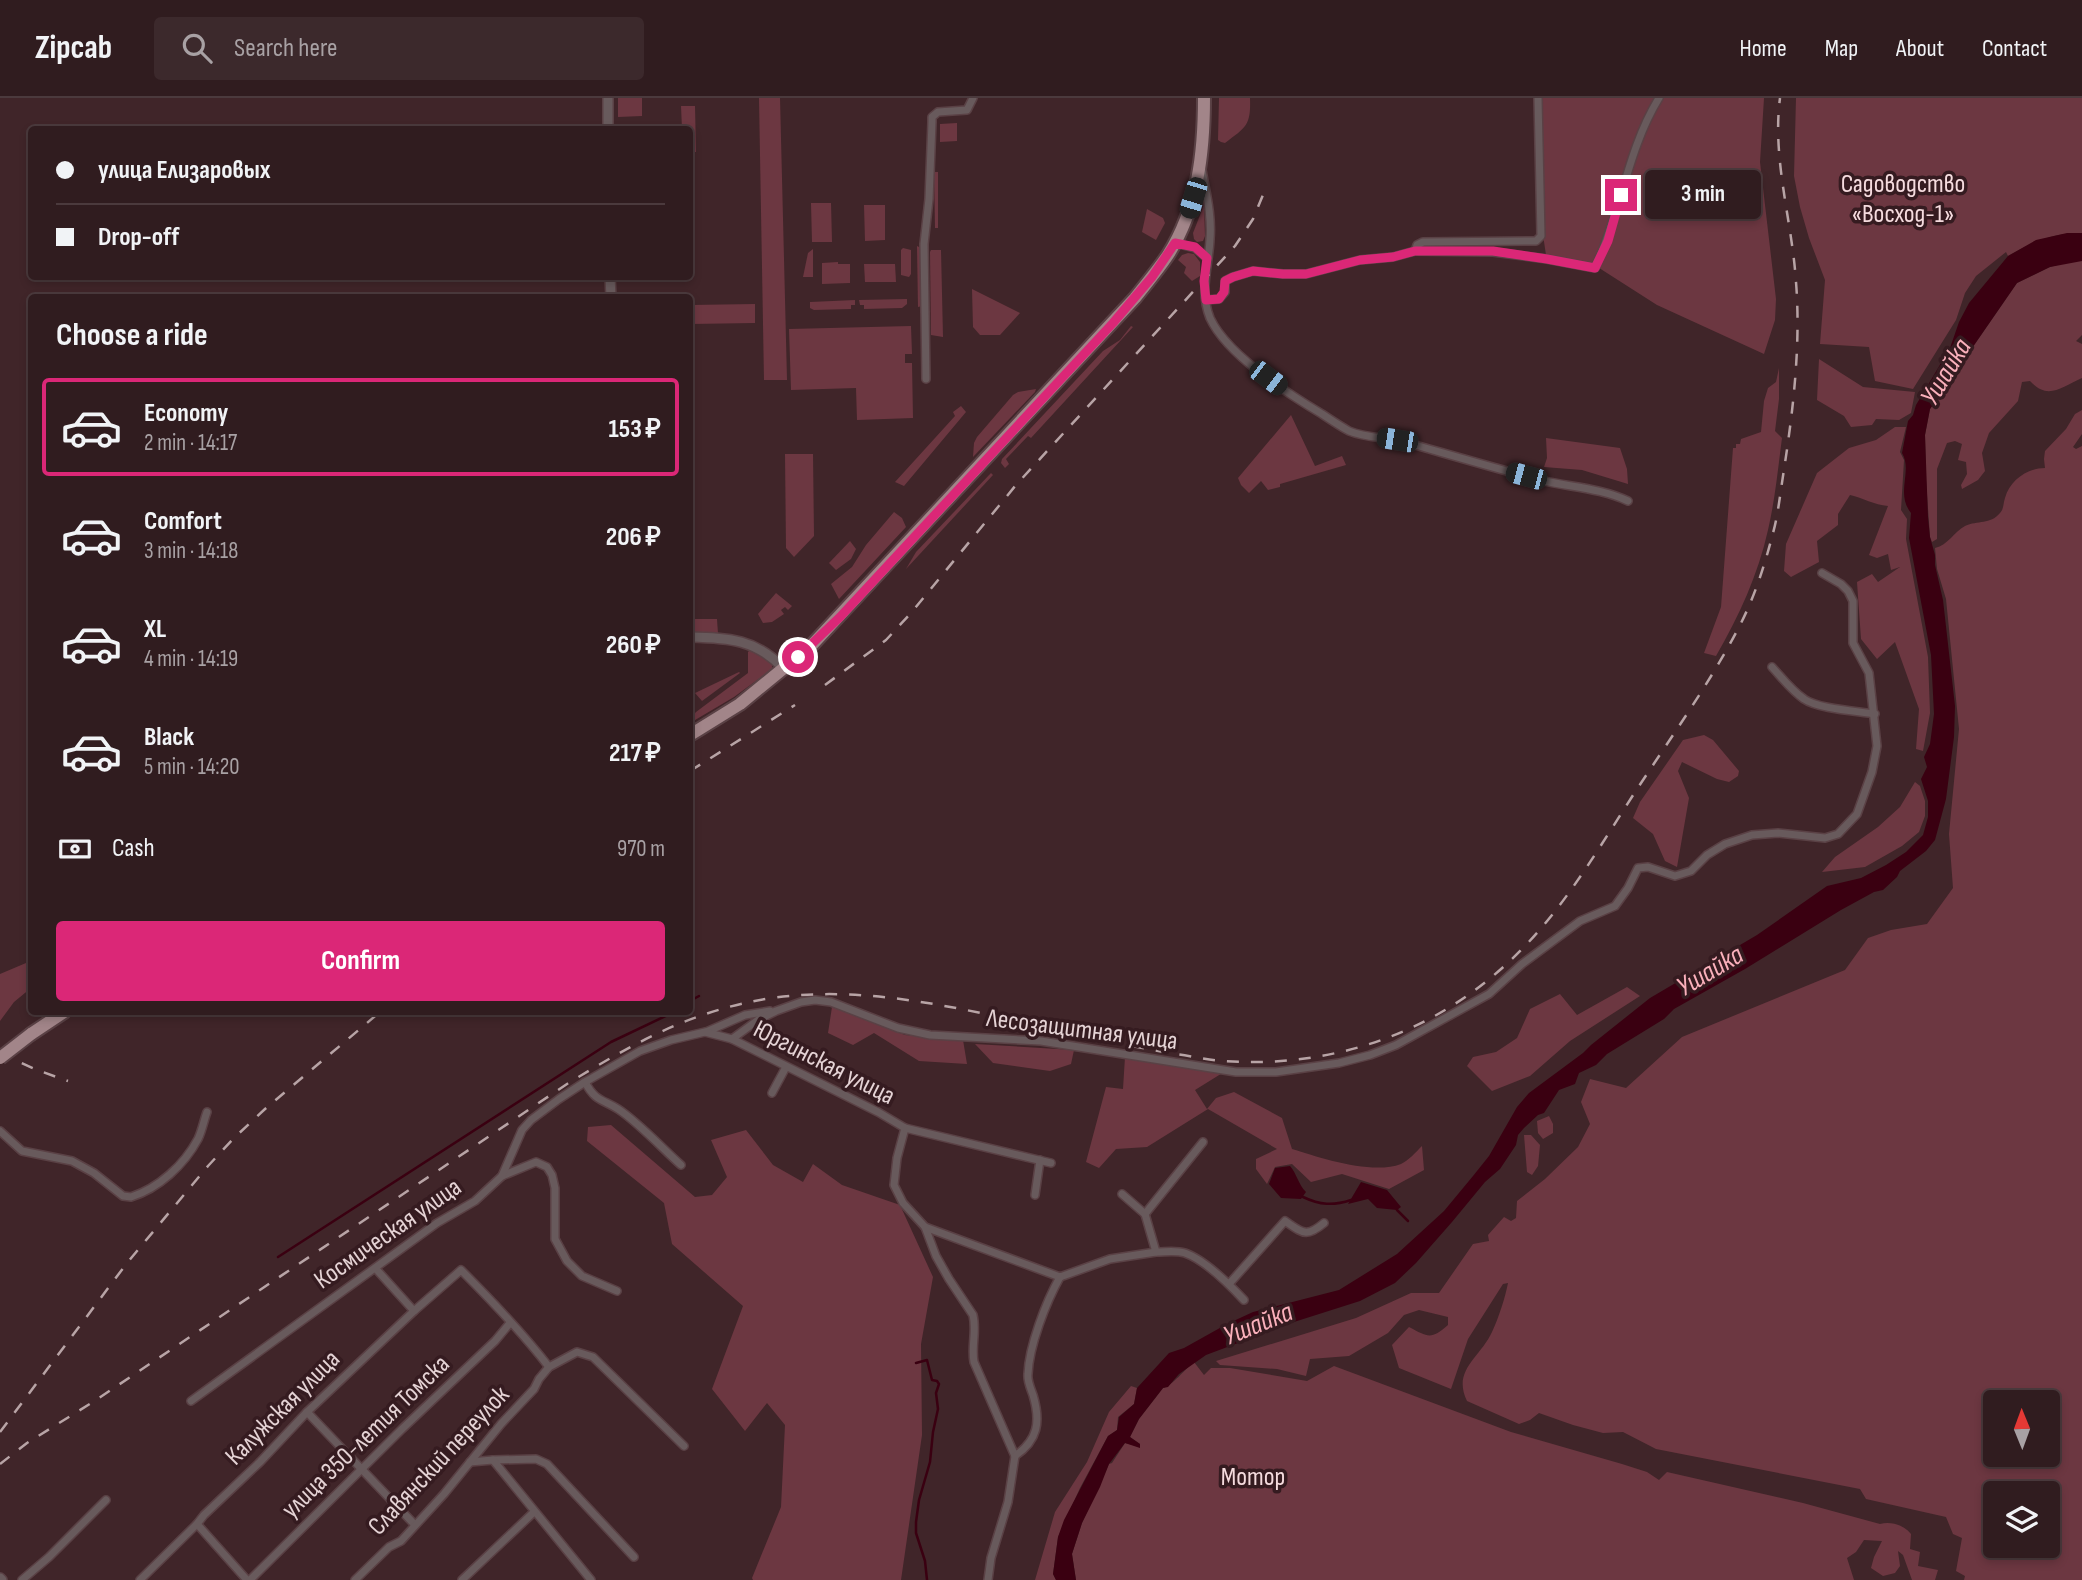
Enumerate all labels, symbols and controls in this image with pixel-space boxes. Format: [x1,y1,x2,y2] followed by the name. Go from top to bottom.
[154,17,644,80] search box
[35,28,112,68] text: Zipcab
[178,29,216,67] icon: search
[234,33,337,64] text: Search here
[1739,34,1787,63] text: Home
[1825,34,1858,63] text: Map
[1896,34,1944,63] text: About
[1982,34,2047,63] text: Contact
[98,155,271,186] text: улица Елизаровых
[1841,169,1965,230] park label: Садоводство «Восход-1»
[1646,170,1761,220] callout: 3 min
[1177,175,1210,221] car
[1605,179,1637,211] route end
[1681,180,1725,208] text: 3 min
[98,222,179,253] text: Drop-off
[56,316,208,355] text: Choose a ride
[1913,332,1979,411] water label: Ушайка
[1245,357,1292,399] car
[60,396,123,459] icon: car
[144,398,228,429] text: Economy
[609,414,661,445] text: 153 ₽
[1375,426,1420,454] car
[144,429,237,457] text: 2 min · 14:17
[1503,460,1550,492] car
[60,504,123,567] icon: car
[144,506,222,537] text: Comfort
[606,522,661,553] text: 206 ₽
[144,537,238,565] text: 3 min · 14:18
[60,612,123,675] icon: car
[144,614,166,645] text: XL
[606,630,661,661] text: 260 ₽
[782,641,814,673] route start
[144,645,238,673] text: 4 min · 14:19
[60,720,123,783] icon: car
[144,722,194,753] text: Black
[609,738,661,769] text: 217 ₽
[144,753,239,781] text: 5 min · 14:20
[56,830,94,868] icon: cash
[112,833,155,864] text: Cash
[617,835,665,863] text: 970 m
[56,921,665,1001] button: Confirm
[1671,938,1750,1004] water label: Ушайка
[984,1003,1179,1057] street label: Лесозащитная улица
[748,1014,900,1112] street label: Юргинская улица
[309,1172,467,1296] street label: Космическая улица
[1218,1295,1298,1353] water label: Ушайка
[219,1344,347,1472] street label: Калужская улица
[276,1349,456,1525] street label: улица 350-летия Томска
[362,1380,516,1542] street label: Славянский переулок
[1983,1390,2060,1466] north arrow
[1983,1390,2060,1558] map controls
[1221,1462,1285,1493] park label: Мотор
[1983,1481,2060,1558] button: layers

